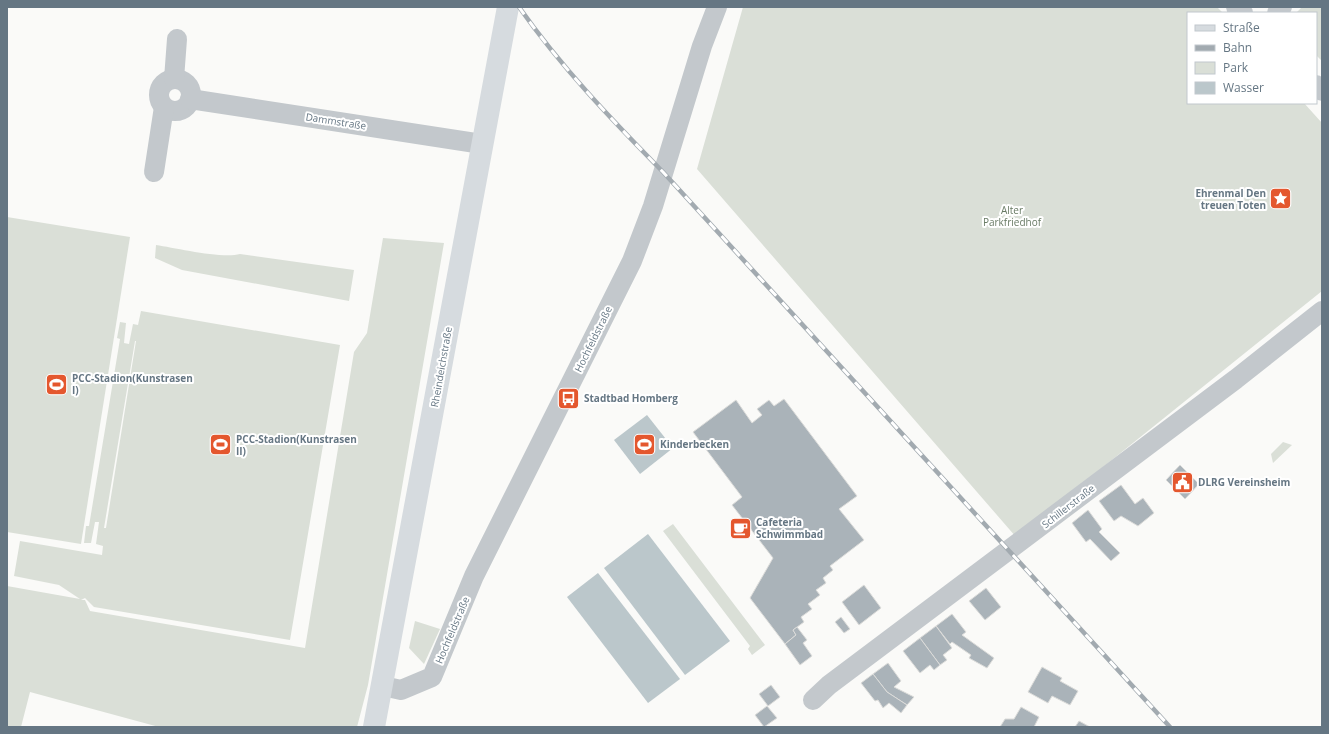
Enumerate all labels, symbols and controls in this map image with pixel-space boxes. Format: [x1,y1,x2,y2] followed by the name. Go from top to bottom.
[1187,12,1317,104] legend
[1223,19,1260,36] text: Straße
[1223,39,1252,56] text: Bahn
[1223,59,1249,76] text: Park
[1223,79,1264,96] text: Wasser
[305,109,368,133] street label: Dammstraße
[1195,186,1266,212] place label: Ehrenmal Den treuen Toten
[1268,186,1294,212] place icon: Ehrenmal Den treuen Toten
[983,203,1042,229] park label: Alter Parkfriedhof
[571,303,615,374] street label: Hochfeldstraße
[427,325,455,408] street label: Rheindeichstraße
[44,371,70,397] sports icon: PCC-Stadion(Kunstrasen I)
[72,371,193,397] place label: PCC-Stadion(Kunstrasen I)
[556,385,582,411] bus stop icon: Stadtbad Homberg
[584,391,678,405] place label: Stadtbad Homberg
[631,431,657,457] sports icon: Kinderbecken
[208,432,234,458] sports icon: PCC-Stadion(Kunstrasen II)
[236,432,357,458] place label: PCC-Stadion(Kunstrasen II)
[660,437,729,451] place label: Kinderbecken
[1170,469,1196,495] public building icon: DLRG Vereinsheim
[1198,475,1290,489] place label: DLRG Vereinsheim
[1039,481,1098,531] street label: Schillerstraße
[728,515,754,541] cafe icon: Cafeteria Schwimmbad
[756,515,823,541] place label: Cafeteria Schwimmbad
[432,594,473,666] street label: Hochfeldstraße

